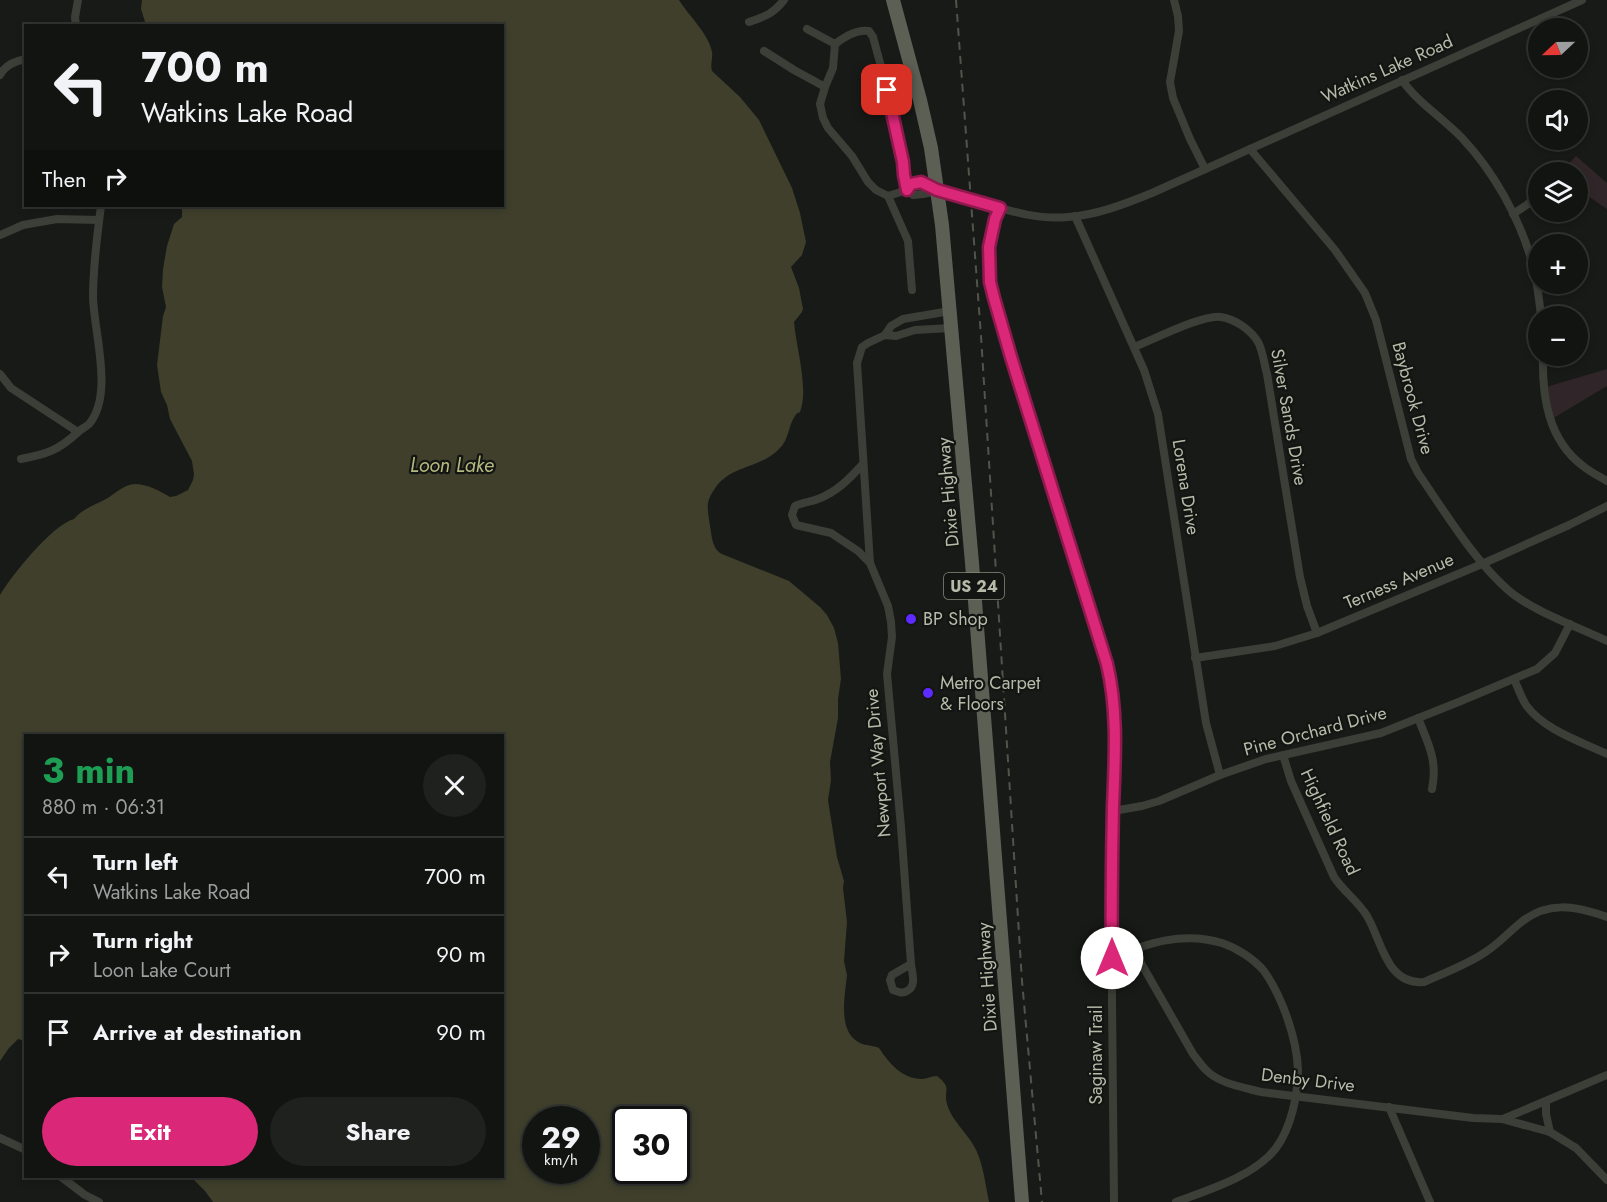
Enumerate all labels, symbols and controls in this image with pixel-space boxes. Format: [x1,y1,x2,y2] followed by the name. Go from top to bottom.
[1528,18,1588,78] north arrow
[1528,18,1588,366] map controls
[1317,28,1457,110] street label: Watkins Lake Road
[141,37,269,98] text: 700 m
[42,48,120,126] icon: left
[861,64,912,115] pin
[870,73,903,106] icon: arrive
[1528,90,1588,150] button: sound
[141,93,353,132] text: Watkins Lake Road
[99,162,132,195] icon: right
[1528,162,1588,222] button: layers
[42,163,87,195] text: Then
[1528,234,1588,294] button: +
[1528,306,1588,366] button: −
[1385,339,1441,457] street label: Baybrook Drive
[1264,347,1314,487] street label: Silver Sands Drive
[930,436,966,548] street label: Dixie Highway
[1166,437,1206,537] street label: Lorena Drive
[410,451,494,480] water label: Loon Lake
[1340,546,1458,616] street label: Terness Avenue
[944,573,1004,599] road number: US 24
[923,606,988,632] place label: BP Shop
[904,612,918,626] marker: BP Shop
[940,670,1041,717] place label: Metro Carpet & Floors
[921,686,935,700] marker: Metro Carpet & Floors
[859,688,897,838] street label: Newport Way Drive
[1240,699,1390,763] street label: Pine Orchard Drive
[42,744,135,796] text: 3 min
[423,754,486,817] button: close
[1294,764,1366,880] street label: Highfield Road
[42,793,165,822] text: 880 m · 06:31
[93,846,178,878] text: Turn left
[42,860,75,893] icon: left
[424,860,486,892] text: 700 m
[93,878,250,907] text: Watkins Lake Road
[970,921,1004,1033] street label: Dixie Highway
[93,924,193,956] text: Turn right
[1080,926,1144,990] position arrow
[42,938,75,971] icon: right
[436,938,486,970] text: 90 m
[93,956,231,985] text: Loon Lake Court
[1083,1005,1109,1105] street label: Saginaw Trail
[42,1016,75,1049] icon: arrive
[93,1016,302,1048] text: Arrive at destination
[436,1016,486,1048] text: 90 m
[1260,1061,1356,1099] street label: Denby Drive
[42,1097,258,1166] button: Exit
[270,1097,486,1166] button: Share
[612,1106,690,1184] speed limit sign: 30
[541,1116,581,1159] text: 29
[544,1149,578,1171] text: km/h

